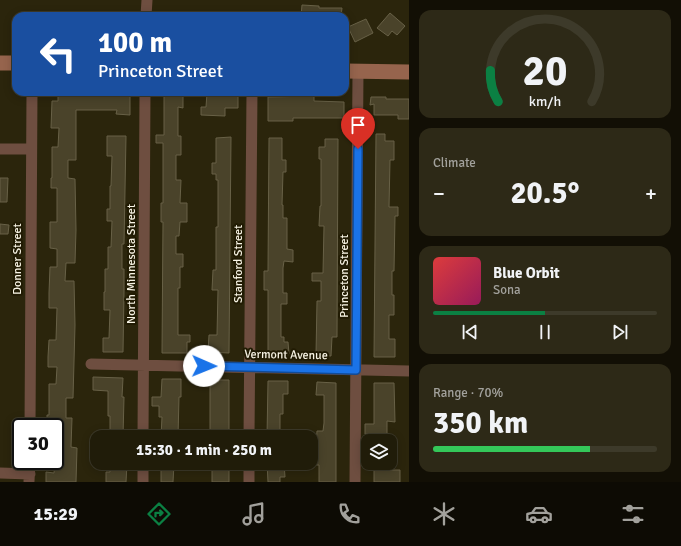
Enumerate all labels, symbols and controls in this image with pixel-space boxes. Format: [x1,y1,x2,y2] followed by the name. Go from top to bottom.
[98,26,172,60] text: 100 m
[32,28,84,80] icon: left
[523,46,567,97] text: 20
[98,60,223,82] text: Princeton Street
[529,93,561,110] text: km/h
[341,108,375,149] pin
[347,114,369,136] icon: arrive
[433,155,476,171] text: Climate
[510,175,580,212] text: 20.5°
[433,180,445,207] text: −
[645,180,657,207] text: +
[124,204,139,324] street label: North Minnesota Street
[10,223,25,295] street label: Donner Street
[231,225,246,303] street label: Stanford Street
[337,234,352,318] street label: Princeton Street
[493,264,560,282] text: Blue Orbit
[493,282,521,298] text: Sona
[459,321,481,343] icon: previous
[534,321,556,343] icon: pause
[609,321,631,343] icon: next
[183,345,225,387] position arrow
[244,347,328,363] street label: Vermont Avenue
[433,385,503,401] text: Range · 70%
[433,405,528,442] text: 350 km
[12,418,64,470] speed limit sign: 30
[361,434,397,470] map controls
[361,434,397,470] button: layers
[136,441,272,459] text: 15:30 · 1 min · 250 m
[145,500,173,528] icon: directions
[240,500,268,528] icon: music
[335,500,363,528] icon: phone
[430,500,458,528] icon: climate
[525,500,553,528] icon: car
[619,500,647,528] icon: filters
[33,503,78,525] text: 15:29

